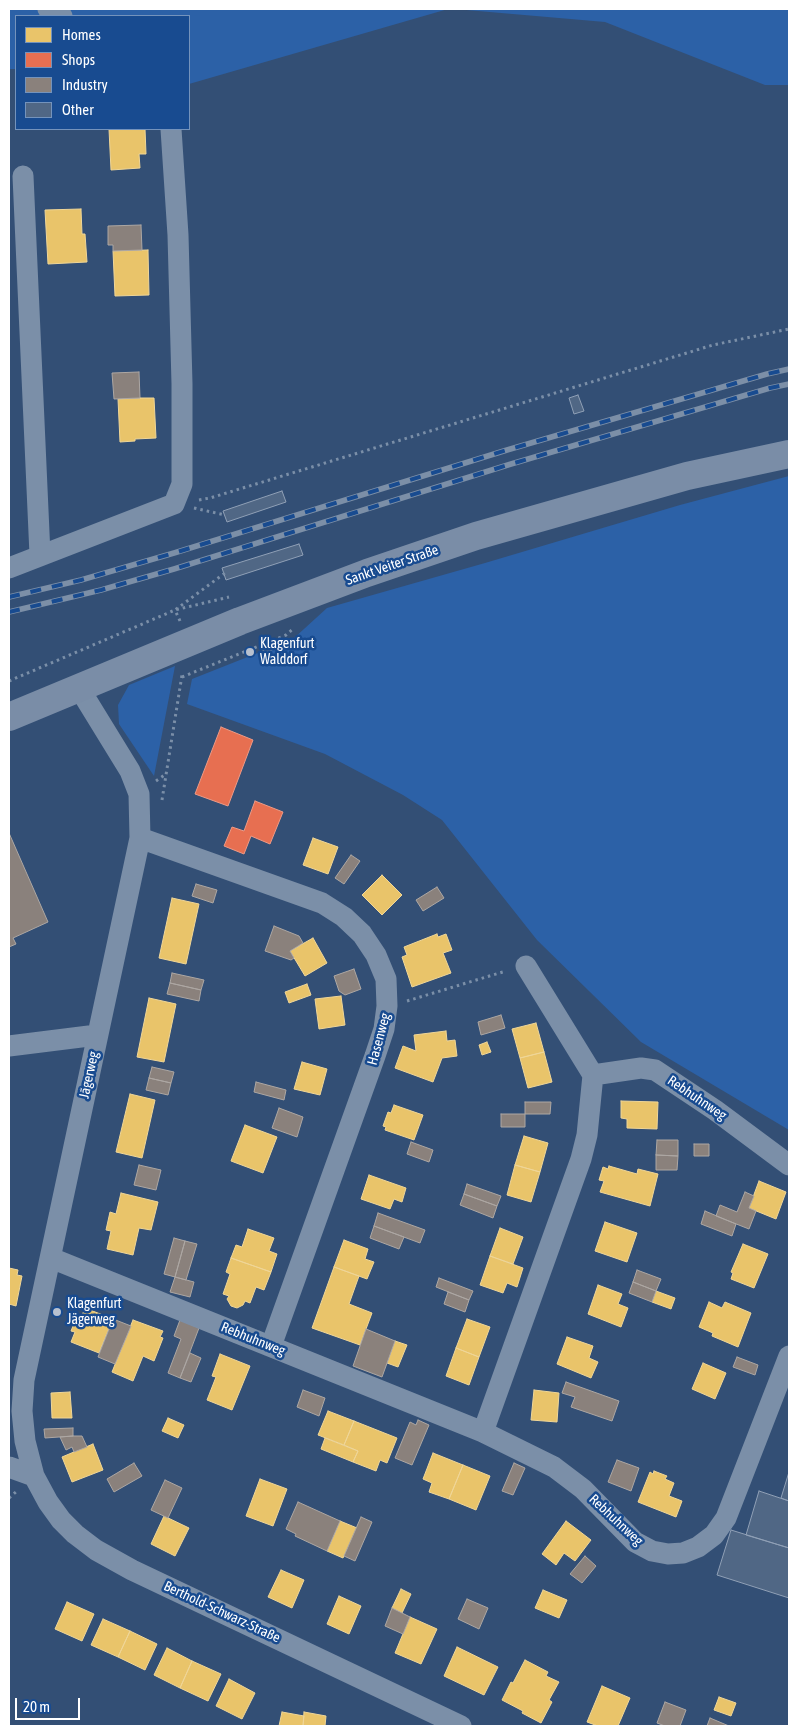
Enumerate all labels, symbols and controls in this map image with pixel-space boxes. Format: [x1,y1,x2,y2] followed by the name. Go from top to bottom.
[15,15,190,130] legend
[62,26,101,43] text: Homes
[62,51,95,68] text: Shops
[62,76,108,93] text: Industry
[62,101,94,118] text: Other
[343,541,441,589] street label: Sankt Veiter Straße
[260,636,315,669] place label: Klagenfurt Walddorf
[244,646,256,658] marker: Klagenfurt Walddorf
[364,1011,394,1067] street label: Hasenweg
[76,1050,102,1100] street label: Jägerweg
[664,1072,730,1124] street label: Rebhuhnweg
[67,1296,122,1328] place label: Klagenfurt Jägerweg
[51,1306,63,1318] marker: Klagenfurt Jägerweg
[218,1319,288,1359] street label: Rebhuhnweg
[586,1491,646,1549] street label: Rebhuhnweg
[161,1578,283,1646] street label: Berthold-Schwarz-Straße
[18,1688,82,1720] scale bar
[23,1698,50,1715] text: 20 m

